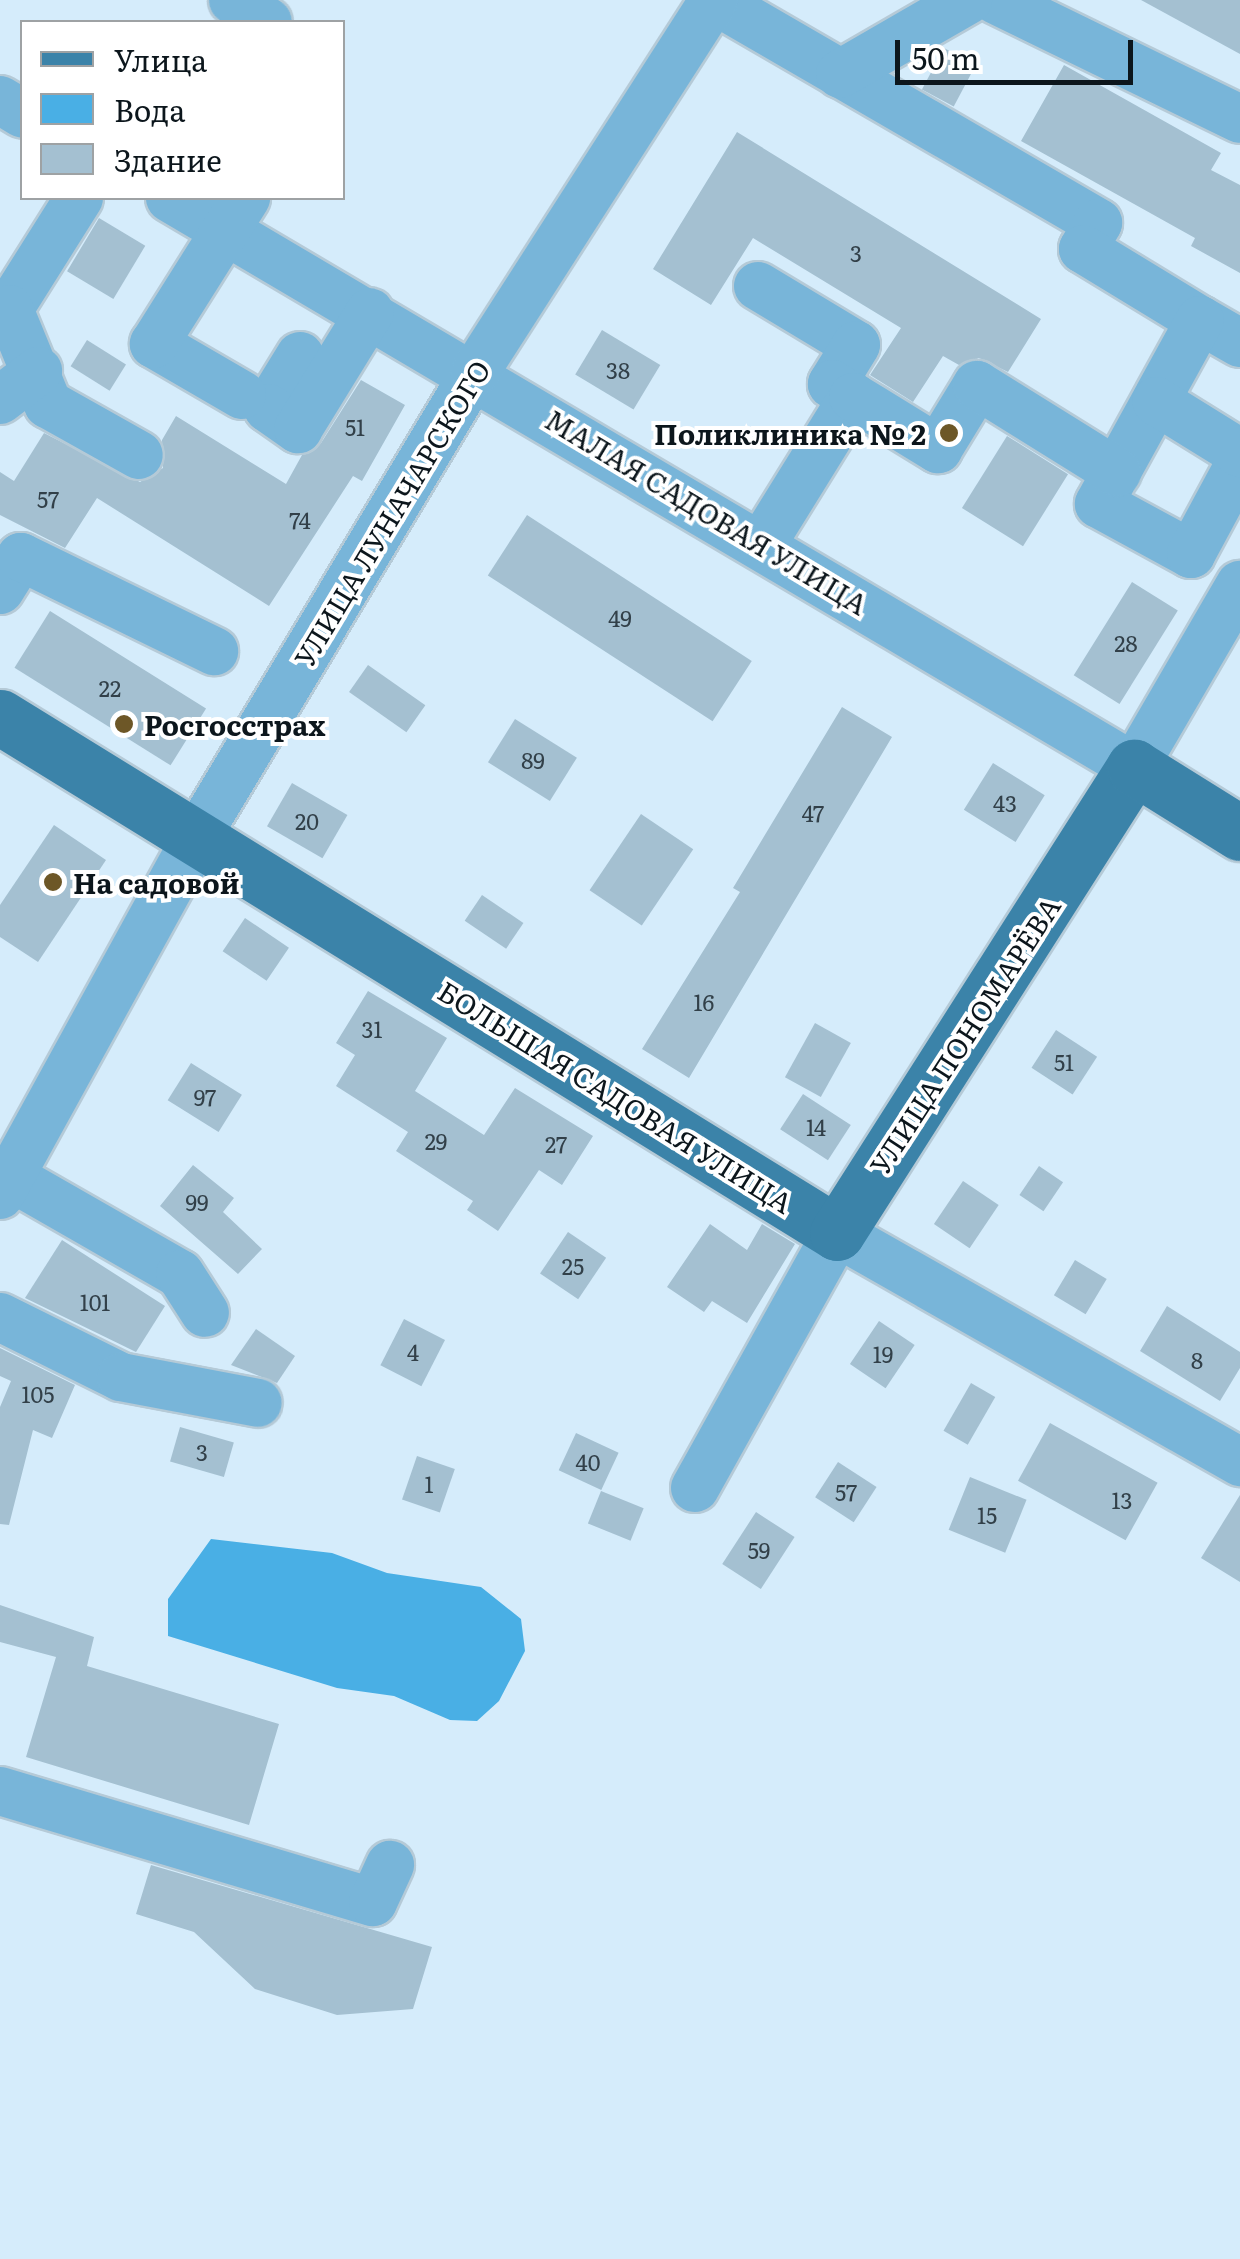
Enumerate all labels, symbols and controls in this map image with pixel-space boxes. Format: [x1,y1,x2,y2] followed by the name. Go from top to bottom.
[20,20,345,200] legend
[900,20,1138,82] scale bar
[912,35,980,79] text: 50 m
[114,37,207,81] text: Улица
[114,87,185,131] text: Вода
[114,137,222,181] text: Здание
[850,240,862,266] house number: 3
[286,354,496,672] street label: УЛИЦА ЛУНАЧАРСКОГО
[606,357,630,383] house number: 38
[540,401,874,621] street label: МАЛАЯ САДОВАЯ УЛИЦА
[345,414,365,440] house number: 51
[654,416,926,450] place label: Поликлиника № 2
[936,420,962,446] marker: Поликлиника № 2
[37,486,59,512] house number: 57
[289,507,311,533] house number: 74
[608,605,632,631] house number: 49
[1114,630,1138,656] house number: 28
[99,675,121,701] house number: 22
[144,707,325,741] place label: Росгосстрах
[113,713,135,735] marker: Росгосстрах
[521,747,545,773] house number: 89
[993,790,1017,816] house number: 43
[802,800,824,826] house number: 47
[295,808,319,834] house number: 20
[73,865,240,899] place label: На садовой
[42,871,64,893] marker: На садовой
[862,890,1066,1180] street label: УЛИЦА ПОНОМАРЁВА
[433,973,799,1219] street label: БОЛЬШАЯ САДОВАЯ УЛИЦА
[694,989,714,1015] house number: 16
[362,1016,382,1042] house number: 31
[1054,1049,1074,1075] house number: 51
[194,1084,216,1110] house number: 97
[806,1114,826,1140] house number: 14
[425,1128,447,1154] house number: 29
[545,1131,567,1157] house number: 27
[185,1189,209,1215] house number: 99
[562,1253,584,1279] house number: 25
[80,1289,110,1315] house number: 101
[407,1339,419,1365] house number: 4
[873,1341,893,1367] house number: 19
[1191,1347,1203,1373] house number: 8
[22,1381,54,1407] house number: 105
[196,1439,208,1465] house number: 3
[576,1449,600,1475] house number: 40
[425,1471,433,1497] house number: 1
[835,1479,857,1505] house number: 57
[1112,1487,1132,1513] house number: 13
[977,1502,997,1528] house number: 15
[748,1537,770,1563] house number: 59

